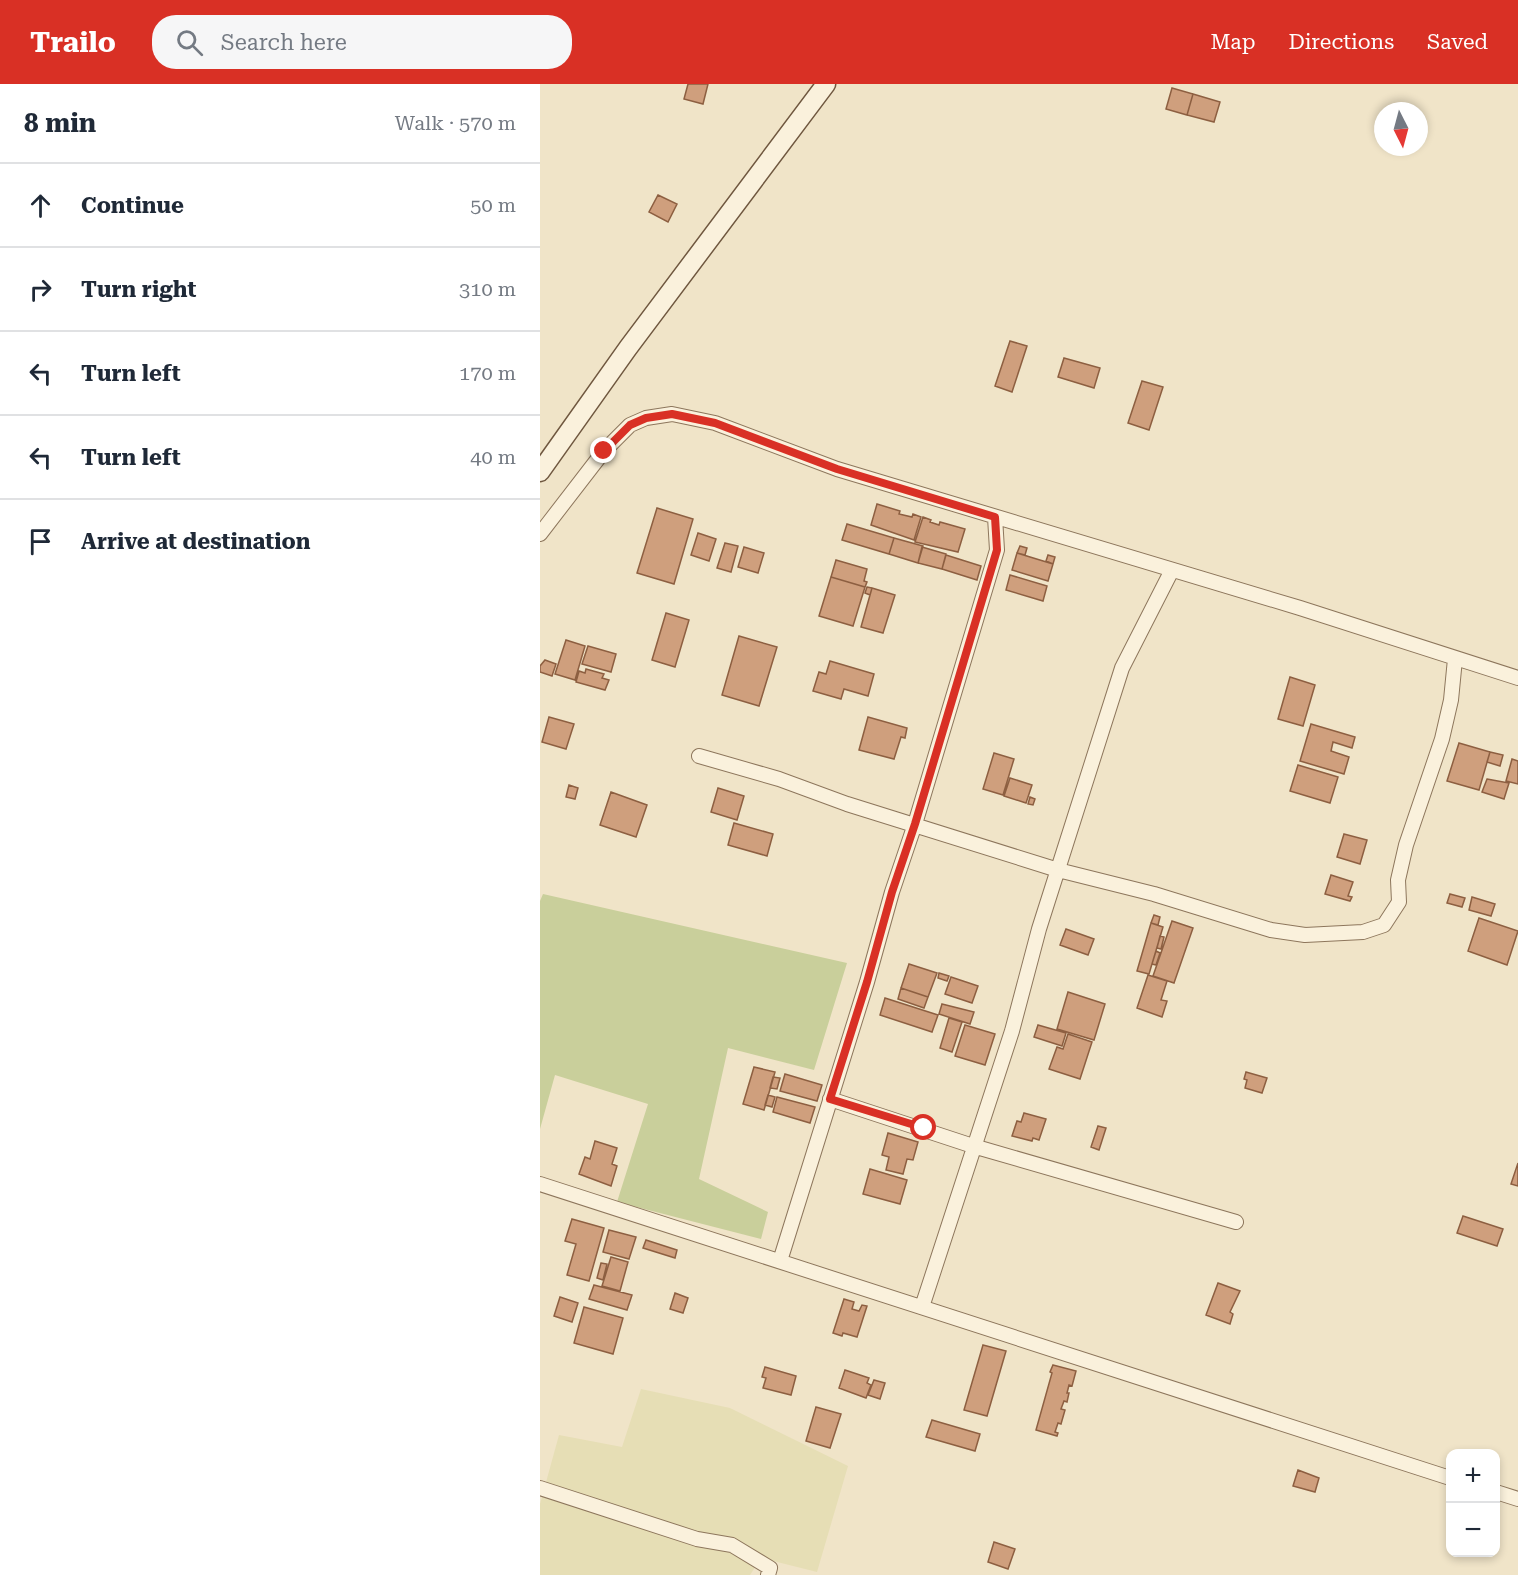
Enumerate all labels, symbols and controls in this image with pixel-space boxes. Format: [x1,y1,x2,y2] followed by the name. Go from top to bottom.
[152,15,572,69] search box
[30,26,116,59] text: Trailo
[173,26,206,59] icon: search
[221,30,347,55] text: Search here
[1211,30,1255,54] text: Map
[1288,30,1394,54] text: Directions
[1427,30,1488,54] text: Saved
[1374,102,1428,156] north arrow
[24,108,96,138] text: 8 min
[395,111,516,135] text: Walk · 570 m
[24,189,57,222] icon: ahead
[81,193,184,218] text: Continue
[470,193,516,217] text: 50 m
[24,273,57,306] icon: right
[81,277,196,302] text: Turn right
[459,277,516,301] text: 310 m
[24,357,57,390] icon: left
[81,361,181,386] text: Turn left
[459,361,516,385] text: 170 m
[590,437,616,463] route end
[24,441,57,474] icon: left
[81,445,181,470] text: Turn left
[470,445,516,469] text: 40 m
[24,525,57,558] icon: arrive
[81,529,310,554] text: Arrive at destination
[910,1114,936,1140] route start
[1446,1449,1500,1557] map controls
[1446,1449,1500,1503] button: +
[1446,1503,1500,1557] button: −

